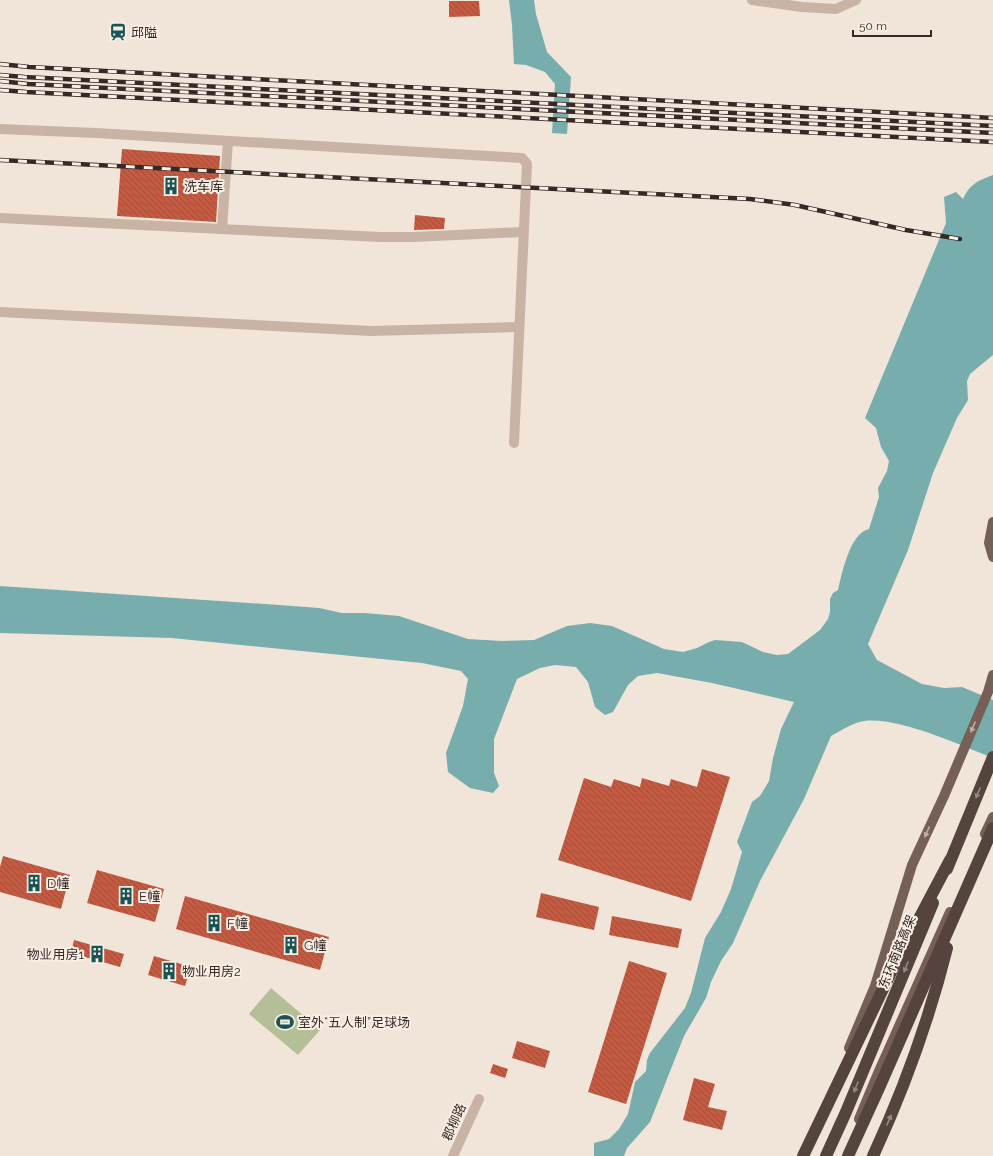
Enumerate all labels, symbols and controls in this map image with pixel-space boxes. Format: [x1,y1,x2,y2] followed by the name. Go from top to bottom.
[853,12,931,38] scale bar
[859,19,887,33] text: 50 m
[108,22,128,42] station icon: 邱隘
[131,25,157,40] place label: 邱隘
[161,176,181,196] building icon: 洗车库
[184,179,223,194] place label: 洗车库
[970,722,976,733] one-way arrow
[975,787,981,799] one-way arrow
[924,826,930,838] one-way arrow
[24,873,44,893] building icon: D幢
[47,876,69,891] place label: D幢
[116,886,136,906] building icon: E幢
[139,889,160,904] place label: E幢
[204,913,224,933] building icon: F幢
[875,913,919,991] street label: 东环南路高架
[227,916,248,931] place label: F幢
[281,935,301,955] building icon: G幢
[304,938,326,953] place label: G幢
[87,944,107,964] building icon: 物业用房1
[26,947,84,962] place label: 物业用房1
[159,961,179,981] building icon: 物业用房2
[903,962,909,973] one-way arrow
[182,964,241,979] place label: 物业用房2
[275,1012,295,1032] sports icon: 室外“五人制”足球场
[298,1015,410,1030] place label: 室外“五人制”足球场
[853,1082,859,1094] one-way arrow
[439,1101,469,1143] street label: 郡柳路
[887,1114,893,1126] one-way arrow

